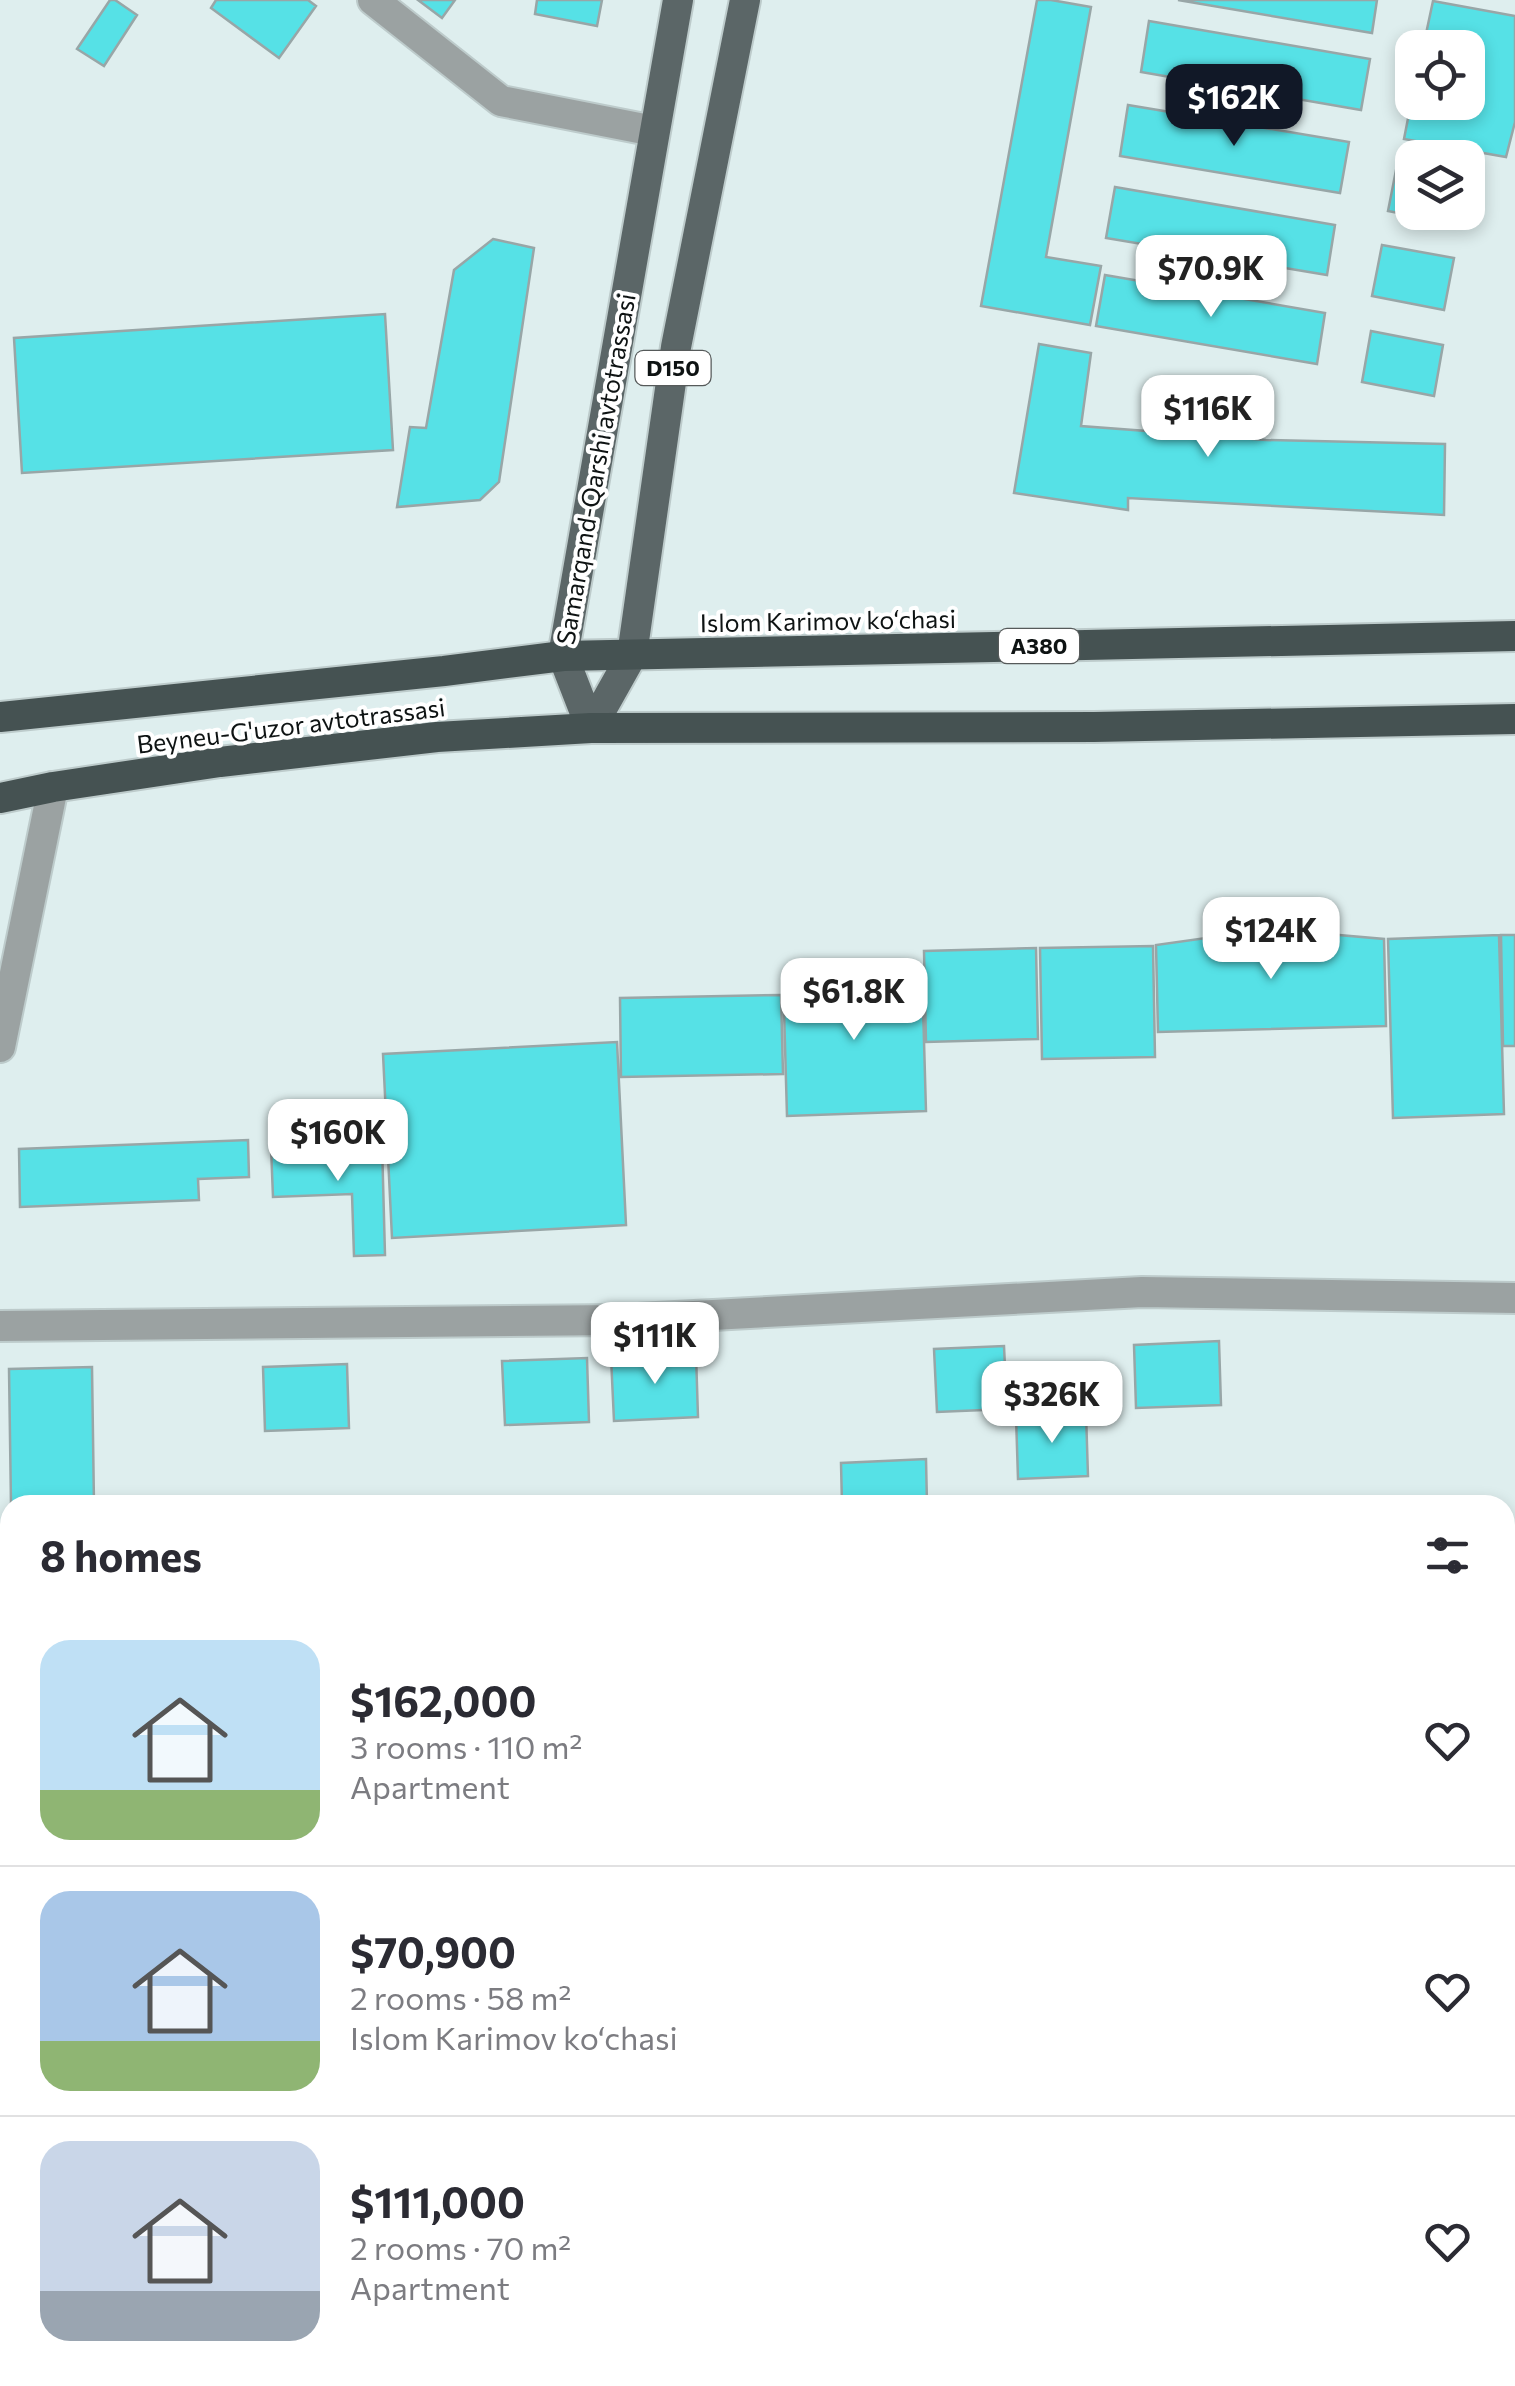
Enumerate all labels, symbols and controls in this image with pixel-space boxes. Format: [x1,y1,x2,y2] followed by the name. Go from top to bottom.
[1395,30,1485,230] map controls
[1395,30,1485,120] button: locate
[1164,64,1304,149] pin: $162K
[1188,76,1280,116] text: $162K
[1395,140,1485,230] button: layers
[1130,235,1292,320] pin: $70.9K
[1158,247,1264,287] text: $70.9K
[549,291,641,647] street label: Samarqand-Qarshi avtotrassasi
[636,351,710,385] road number: D150
[1138,375,1278,460] pin: $116K
[1163,387,1253,427] text: $116K
[700,603,956,637] street label: Islom Karimov ko‘chasi
[999,629,1079,663] road number: A380
[135,691,447,759] street label: Beyneu-G'uzor avtotrassasi
[1201,897,1341,982] pin: $124K
[1225,909,1317,949] text: $124K
[773,958,935,1043] pin: $61.8K
[803,970,905,1010] text: $61.8K
[268,1099,408,1184] pin: $160K
[290,1111,386,1151] text: $160K
[585,1302,725,1387] pin: $111K
[613,1314,697,1354] text: $111K
[982,1361,1122,1446] pin: $326K
[1004,1373,1100,1413] text: $326K
[1420,1528,1475,1583] icon: filters
[40,1529,202,1581] text: 8 homes
[350,1674,536,1726] text: $162,000
[120,1680,240,1800] icon: home
[1420,1713,1475,1768] icon: heart
[350,1726,582,1766] text: 3 rooms · 110 m²
[350,1766,510,1806] text: Apartment
[350,1925,516,1977] text: $70,900
[120,1931,240,2051] icon: home
[1420,1964,1475,2019] icon: heart
[350,1977,571,2017] text: 2 rooms · 58 m²
[350,2017,678,2057] text: Islom Karimov ko‘chasi
[350,2175,525,2227] text: $111,000
[120,2181,240,2301] icon: home
[1420,2214,1475,2269] icon: heart
[350,2227,571,2267] text: 2 rooms · 70 m²
[350,2267,510,2307] text: Apartment

